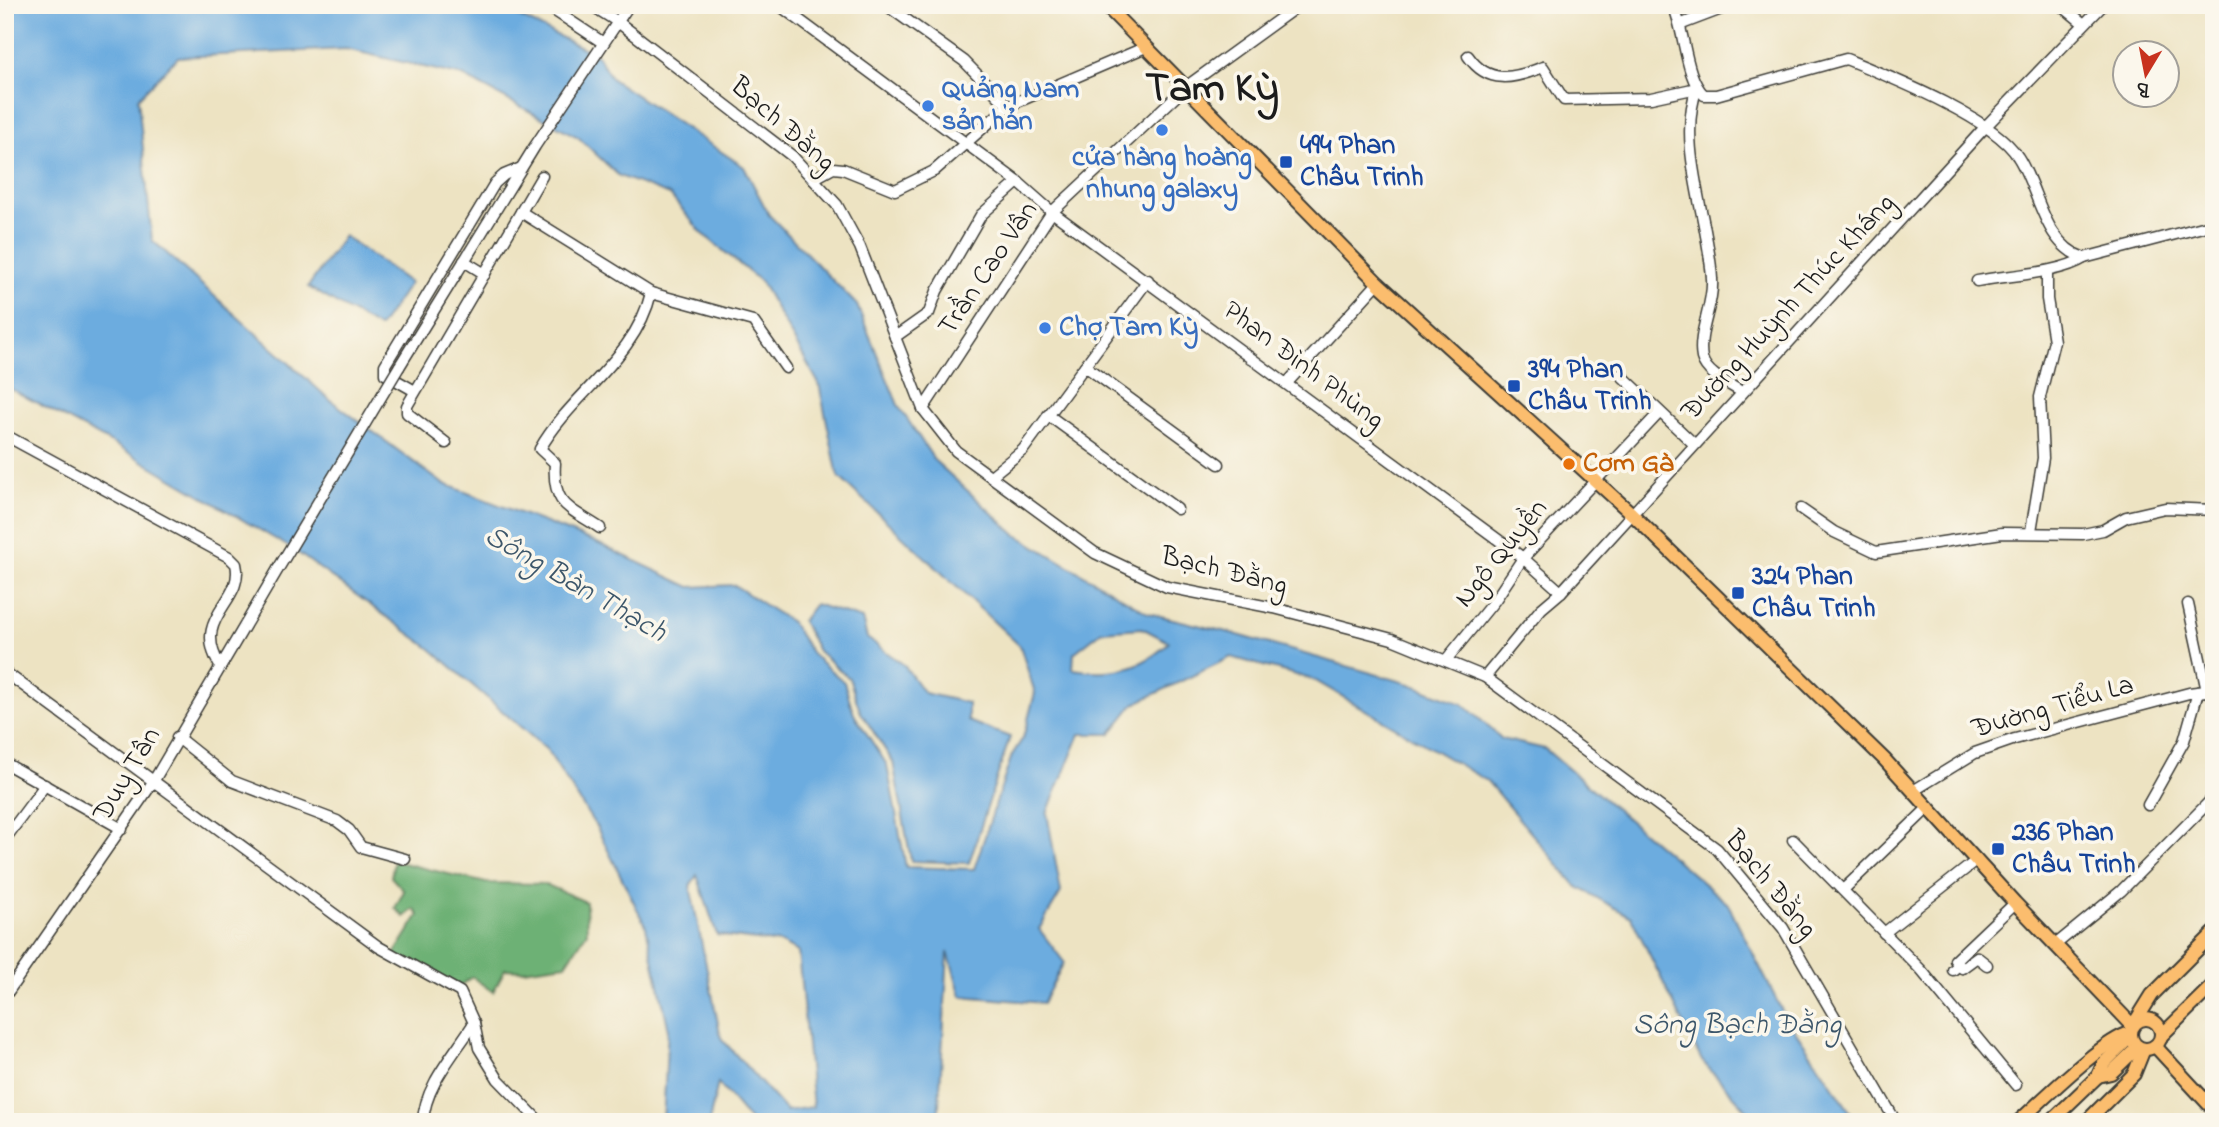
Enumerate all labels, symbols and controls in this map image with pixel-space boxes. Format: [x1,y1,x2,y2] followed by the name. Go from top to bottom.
[2110,38,2180,108] north arrow
[1145,59,1279,120] district label: Tam Kỳ
[719,67,844,183] street label: Bạch Đằng
[942,70,1080,143] place label: Quảng Nam sản hản
[2135,74,2153,103] text: B
[920,98,936,114] marker: Quảng Nam sản hản
[1154,122,1170,138] marker: cửa hàng hoàng nhung galaxy
[1300,126,1424,199] place label: 494 Phan Châu Trinh
[1072,138,1252,212] place label: cửa hàng hoàng nhung galaxy
[1278,154,1294,170] marker: 494 Phan Châu Trinh
[1672,185,1906,432] street label: Đường Huỳnh Thúc Kháng
[929,193,1049,345] street label: Trần Cao Vân
[1213,291,1393,441] street label: Phan Đình Phùng
[1059,308,1198,349] place label: Chợ Tam Kỳ
[1037,320,1053,336] marker: Chợ Tam Kỳ
[1527,350,1652,423] place label: 394 Phan Châu Trinh
[1506,378,1522,394] marker: 394 Phan Châu Trinh
[1583,444,1674,485] place label: Cơm Gà
[1561,456,1577,472] marker: Cơm Gà
[1445,491,1559,617] street label: Ngô Quyền
[476,515,675,655] water label: Sông Bàn Thạch
[1156,536,1291,607] street label: Bạch Đằng
[1751,557,1876,630] place label: 324 Phan Châu Trinh
[1730,585,1746,601] marker: 324 Phan Châu Trinh
[1966,665,2139,751] street label: Đường Tiểu La
[83,720,172,831] street label: Duy Tân
[2011,813,2136,886] place label: 236 Phan Châu Trinh
[1713,821,1826,948] street label: Bạch Đằng
[1990,841,2006,857] marker: 236 Phan Châu Trinh
[1633,1004,1842,1048] water label: Sông Bạch Đằng

